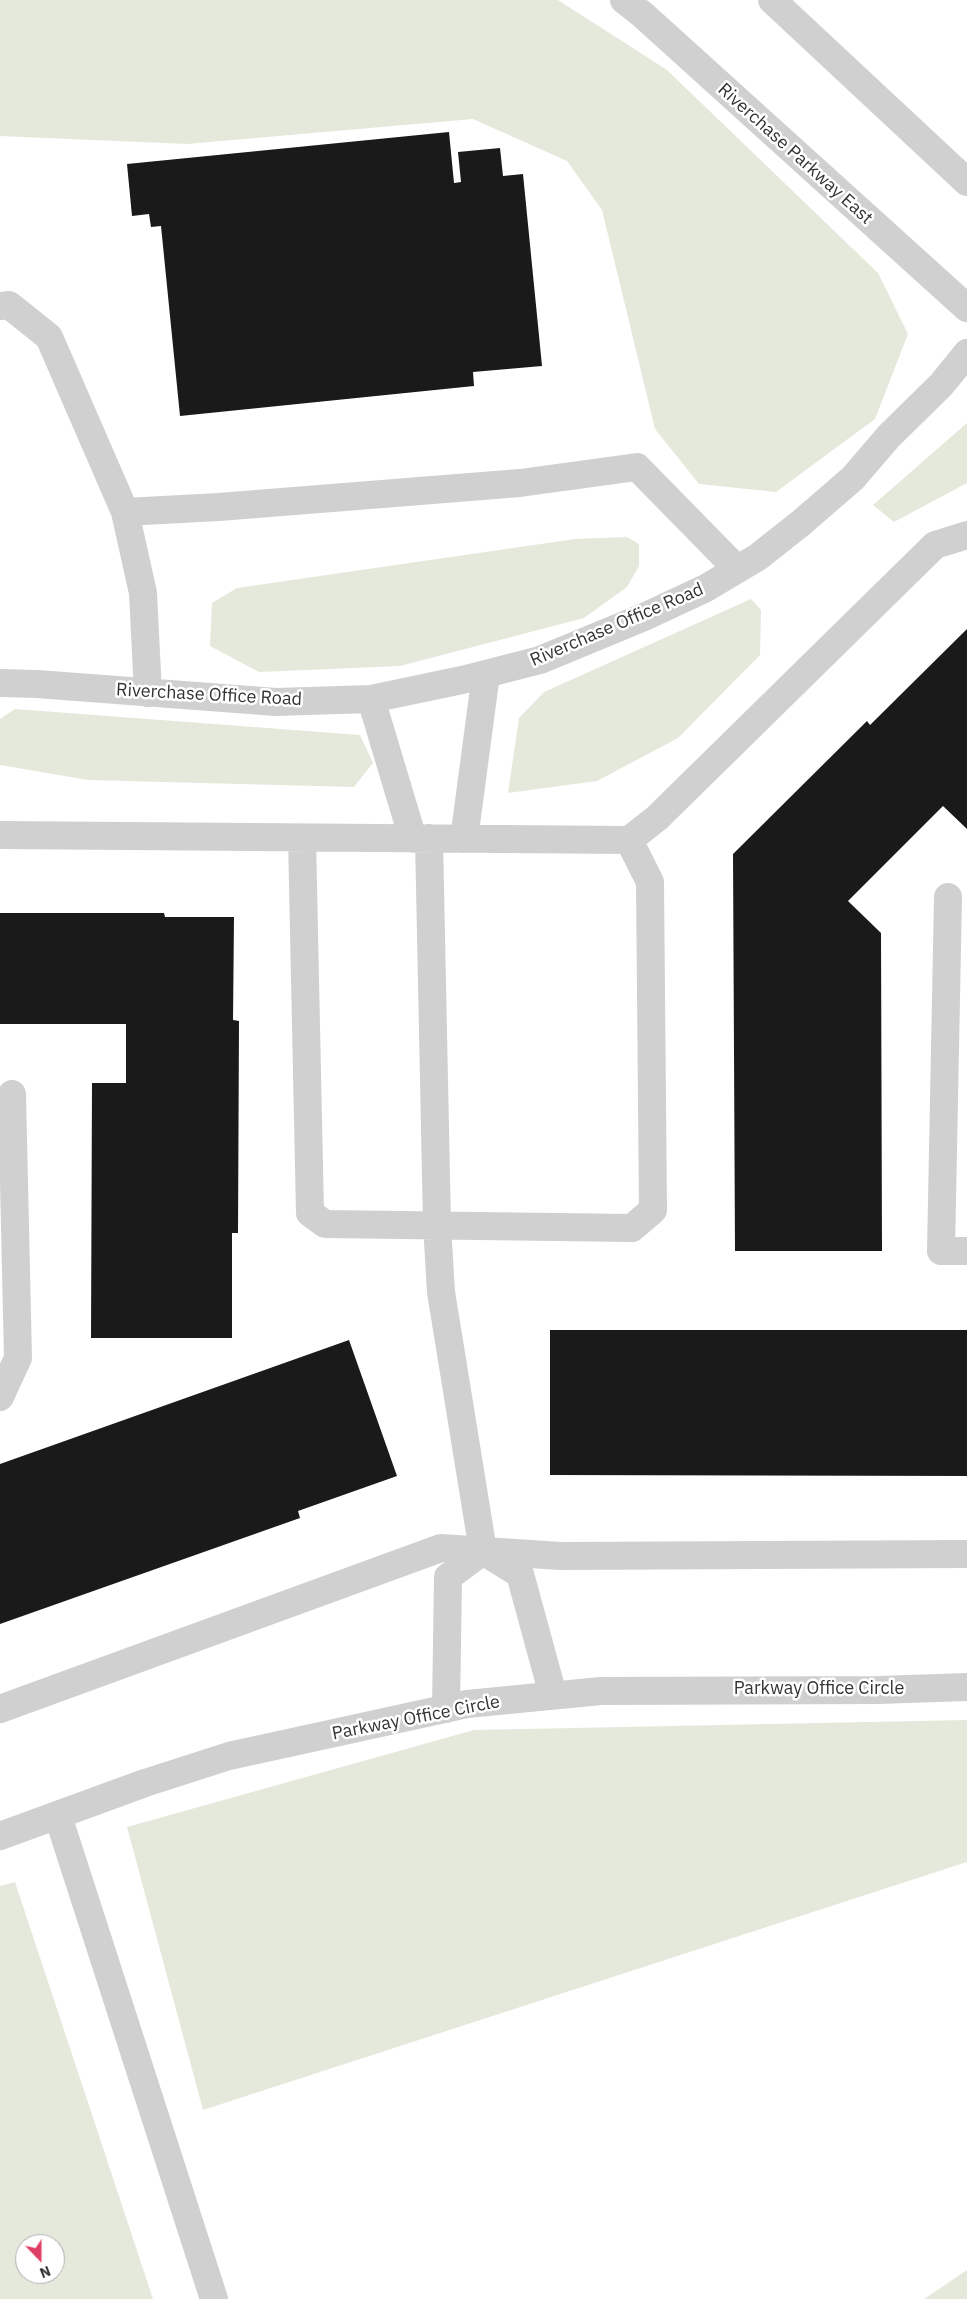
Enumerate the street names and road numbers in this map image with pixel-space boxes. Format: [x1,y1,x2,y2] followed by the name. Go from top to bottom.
[713,79,877,229] street label: Riverchase Parkway East
[527,579,707,671] street label: Riverchase Office Road
[115,679,303,711] street label: Riverchase Office Road
[734,1678,904,1700] street label: Parkway Office Circle
[330,1691,502,1745] street label: Parkway Office Circle

